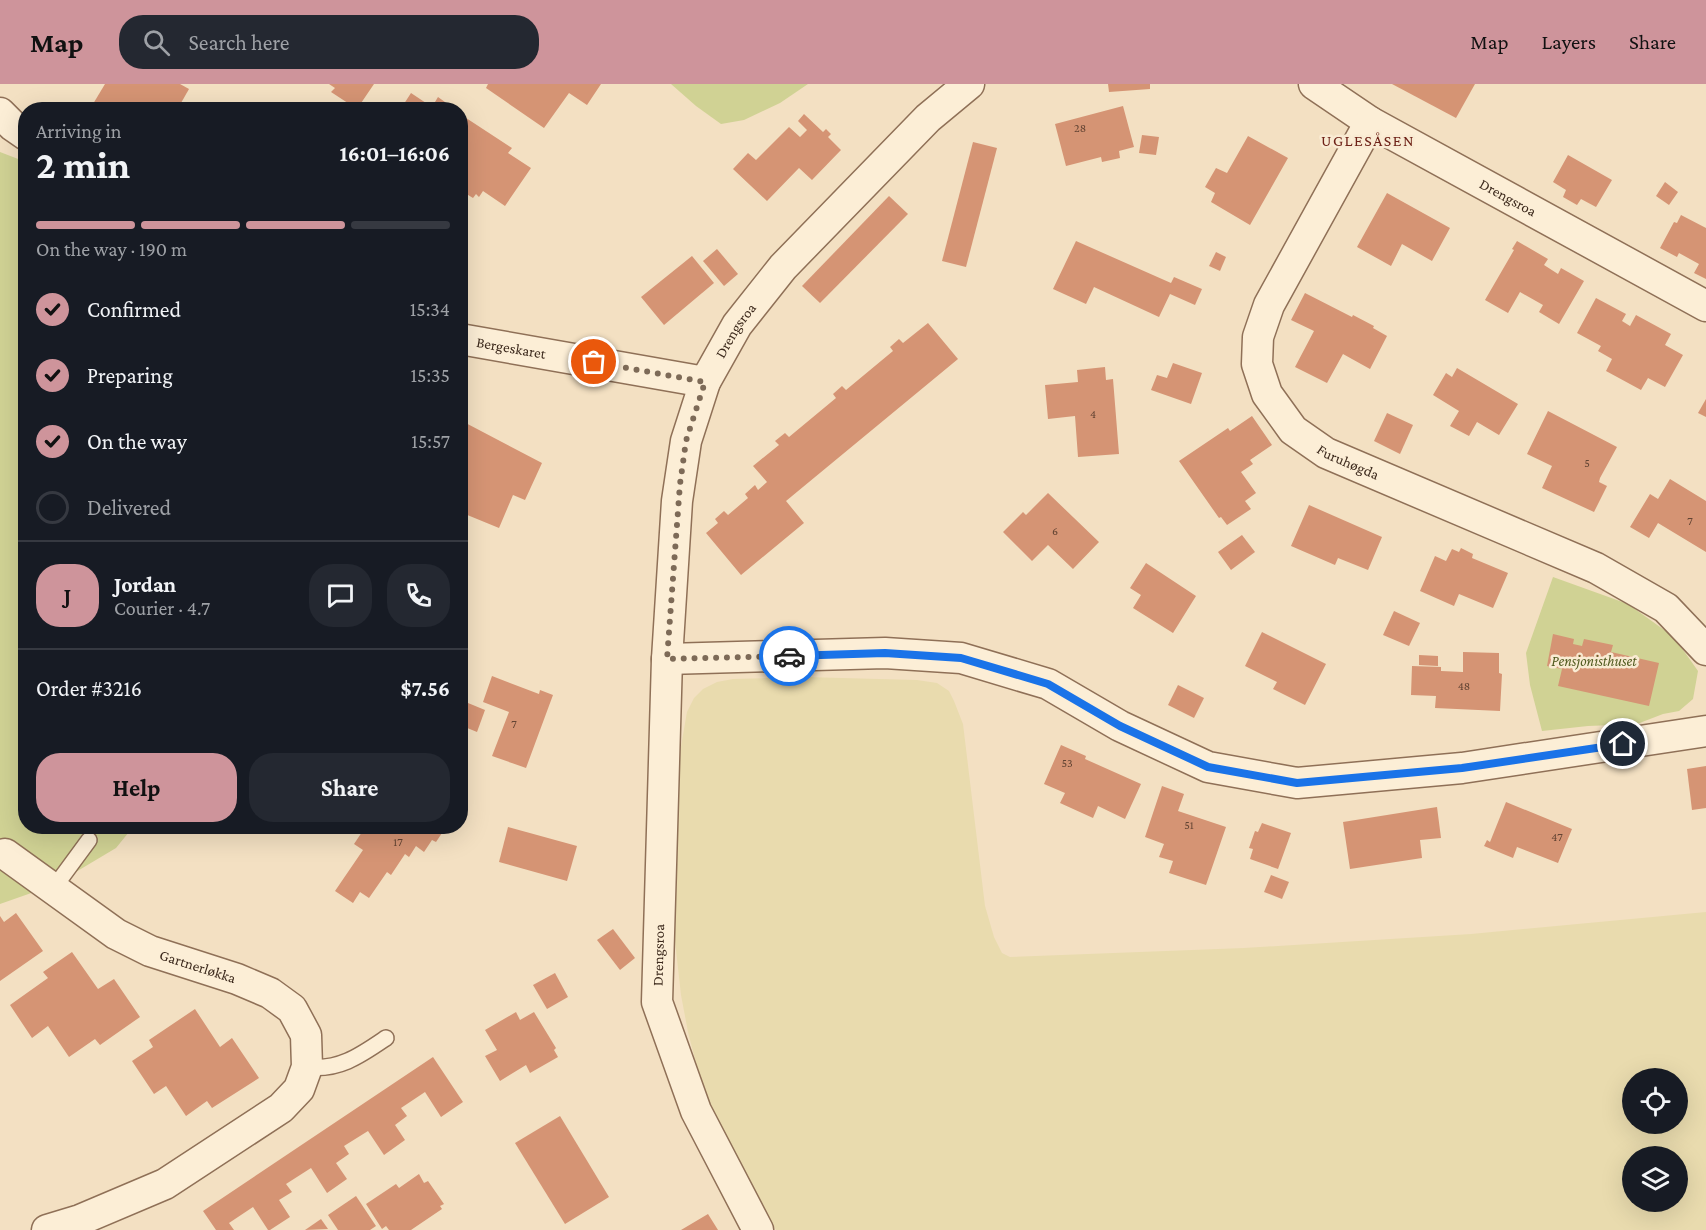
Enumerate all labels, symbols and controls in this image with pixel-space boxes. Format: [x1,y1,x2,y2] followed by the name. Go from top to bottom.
[119,15,539,69] search box
[140,26,173,59] icon: search
[30,27,83,58] text: Map
[188,30,289,55] text: Search here
[1470,30,1509,54] text: Map
[1542,30,1596,54] text: Layers
[1629,30,1676,54] text: Share
[36,120,121,142] text: Arriving in
[1074,121,1086,135] house number: 28
[1321,132,1415,149] district label: UGLESÅSEN
[340,141,450,166] text: 16:01–16:06
[36,143,130,186] text: 2 min
[1477,176,1539,220] street label: Drengsroa
[36,238,187,260] text: On the way · 190 m
[36,293,69,326] icon: check
[87,297,181,322] text: Confirmed
[410,298,450,320] text: 15:34
[712,300,759,361] street label: Drengsroa
[475,334,548,362] street label: Bergeskaret
[568,336,619,387] pin
[577,345,610,378] icon: bag
[36,359,69,392] icon: check
[87,363,173,388] text: Preparing
[410,364,450,386] text: 15:35
[1090,407,1096,421] house number: 4
[36,425,69,458] icon: check
[87,429,187,454] text: On the way
[411,430,450,452] text: 15:57
[1314,441,1382,483] street label: Furuhøgda
[1584,456,1590,470] house number: 5
[87,495,171,520] text: Delivered
[1687,514,1693,528] house number: 7
[1052,524,1058,538] house number: 6
[309,564,372,627] button: chat
[387,564,450,627] button: phone
[114,572,176,597] text: Jordan
[64,583,71,608] text: J
[114,597,210,619] text: Courier · 4.7
[759,626,819,686] courier
[773,640,806,673] icon: car
[1551,653,1637,670] park label: Pensjonisthuset
[36,676,142,701] text: Order #3216
[400,676,450,701] text: $7.56
[1458,679,1470,693] house number: 48
[511,717,517,731] house number: 7
[1597,718,1648,769] pin
[1606,727,1639,760] icon: home
[36,753,237,822] button: Help
[249,753,450,822] button: Share
[1061,756,1073,770] house number: 53
[1184,818,1194,832] house number: 51
[1551,830,1563,844] house number: 47
[393,835,403,849] house number: 17
[649,924,668,986] street label: Drengsroa
[158,947,238,986] street label: Gartnerløkka
[1622,1068,1688,1212] map controls
[1622,1068,1688,1134] button: locate
[1622,1146,1688,1212] button: layers

